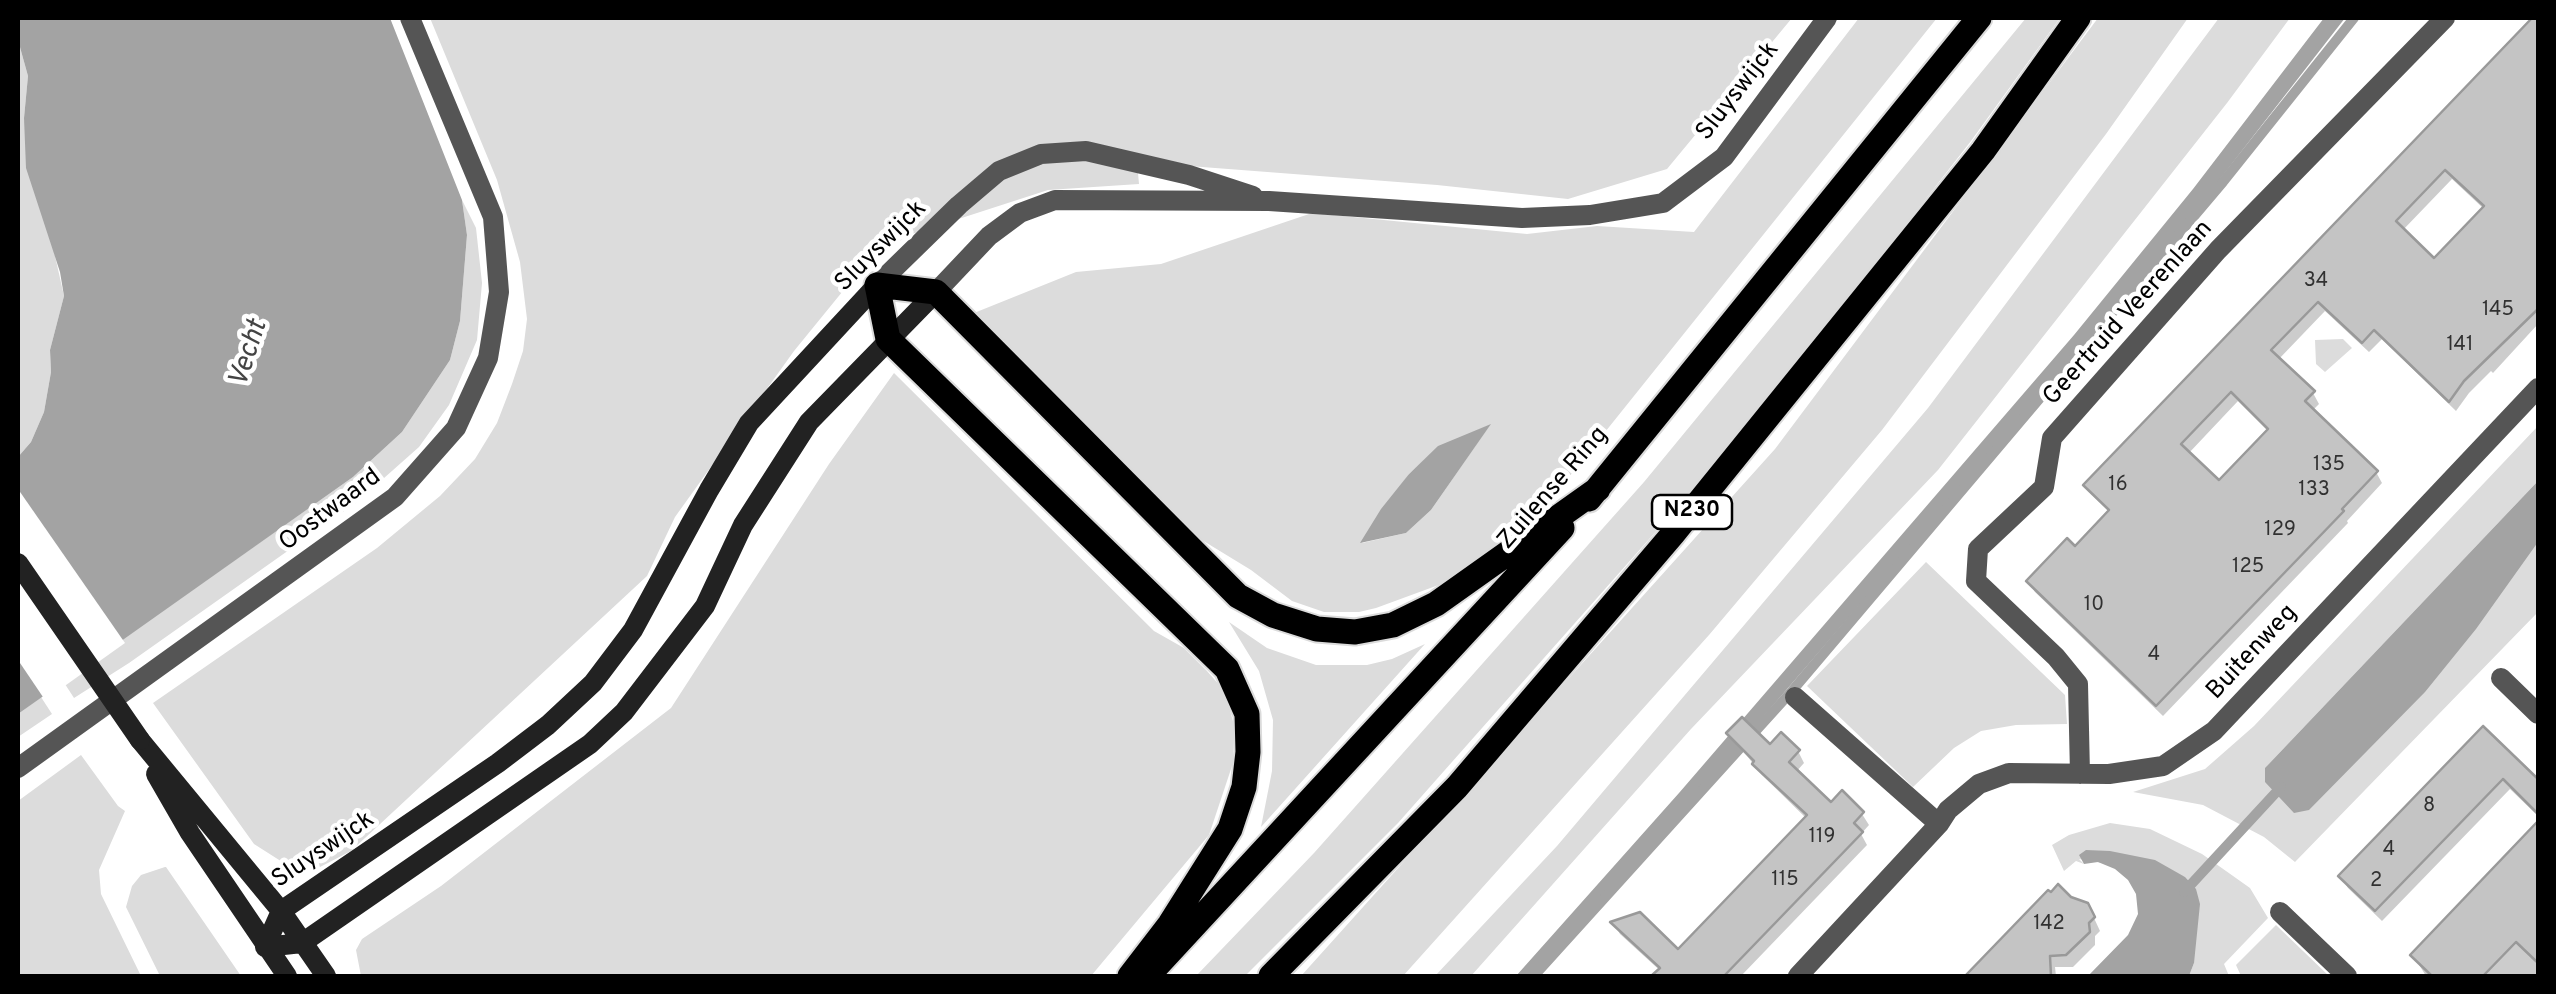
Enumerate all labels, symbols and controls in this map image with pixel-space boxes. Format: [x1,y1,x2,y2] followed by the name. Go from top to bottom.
[1691,37,1787,147] street label: Sluyswijck
[830,195,934,299] street label: Sluyswijck
[2038,215,2220,413] street label: Geertruid Veerenlaan
[2304,270,2328,294] house number: 34
[2482,299,2514,323] house number: 145
[223,316,277,392] water label: Vecht
[2447,334,2473,358] house number: 141
[1492,421,1616,557] street label: Zuilense Ring
[2313,454,2345,478] house number: 135
[274,463,388,559] street label: Oostwaard
[2108,474,2128,498] house number: 16
[2298,479,2330,503] house number: 133
[1652,495,1732,529] road number: N230
[2264,519,2296,543] house number: 129
[2232,556,2264,580] house number: 125
[2084,594,2104,618] house number: 10
[2201,599,2305,707] street label: Buitenweg
[2148,644,2160,668] house number: 4
[2423,795,2435,819] house number: 8
[267,806,381,896] street label: Sluyswijck
[1809,826,1835,850] house number: 119
[2383,839,2395,863] house number: 4
[1771,869,1799,893] house number: 115
[2370,870,2382,894] house number: 2
[2033,913,2065,937] house number: 142

